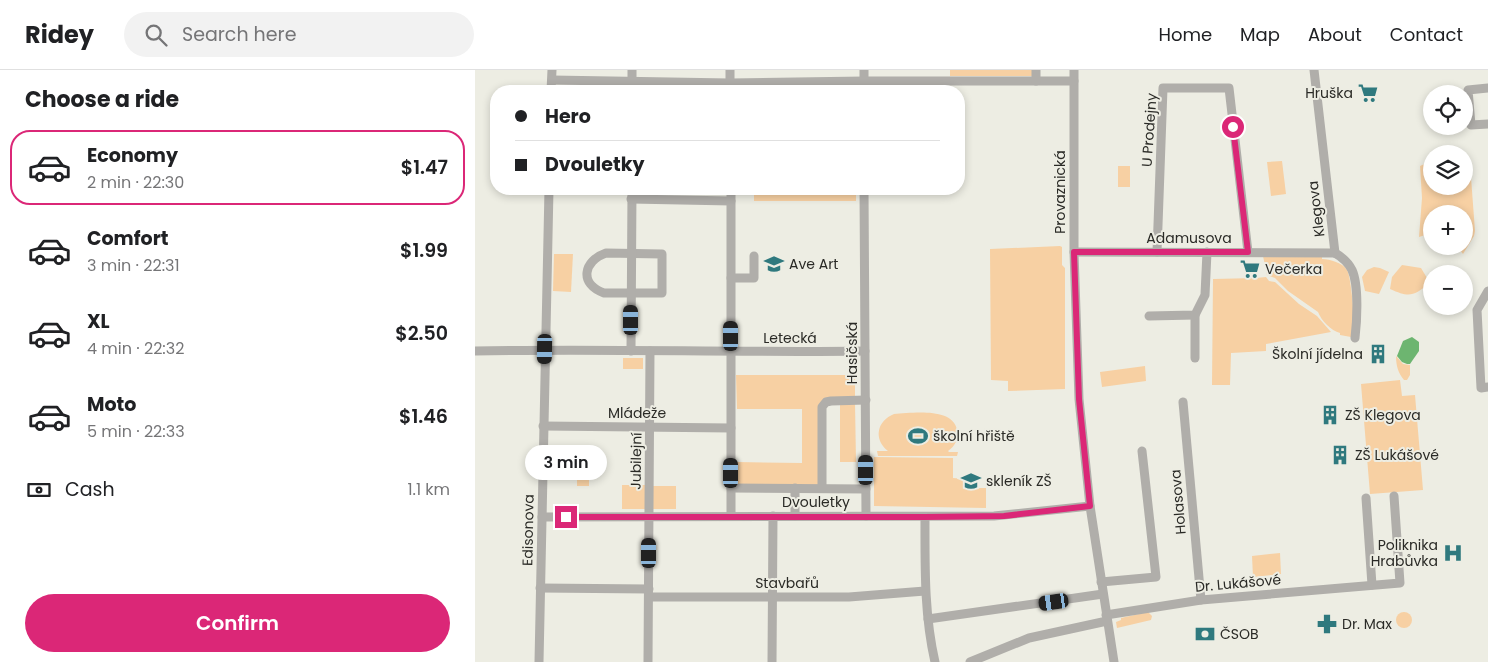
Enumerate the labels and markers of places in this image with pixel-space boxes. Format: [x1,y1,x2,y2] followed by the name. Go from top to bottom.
[1357,82,1379,104] supermarket icon: Hruška
[1305,83,1353,103] place label: Hruška
[763,253,785,275] school or university icon: Ave Art
[789,254,838,274] place label: Ave Art
[1239,258,1261,280] supermarket icon: Večerka
[1265,259,1322,279] place label: Večerka
[1367,343,1389,365] building icon: Školní jídelna
[1272,344,1363,364] place label: Školní jídelna
[1319,404,1341,426] building icon: ZŠ Klegova
[1345,405,1421,425] place label: ZŠ Klegova
[907,425,929,447] sports icon: školní hřiště
[933,426,1015,446] place label: školní hřiště
[1329,444,1351,466] building icon: ZŠ Lukášové
[1355,445,1439,465] place label: ZŠ Lukášové
[960,470,982,492] school or university icon: skleník ZŠ
[986,471,1052,491] place label: skleník ZŠ
[1371,535,1438,571] place label: Poliknika Hrabůvka
[1442,542,1464,564] hospital icon: Poliknika Hrabůvka
[1316,613,1338,635] pharmacy icon: Dr. Max
[1342,614,1392,634] place label: Dr. Max
[1194,623,1216,645] bank icon: ČSOB
[1220,624,1259,644] place label: ČSOB

